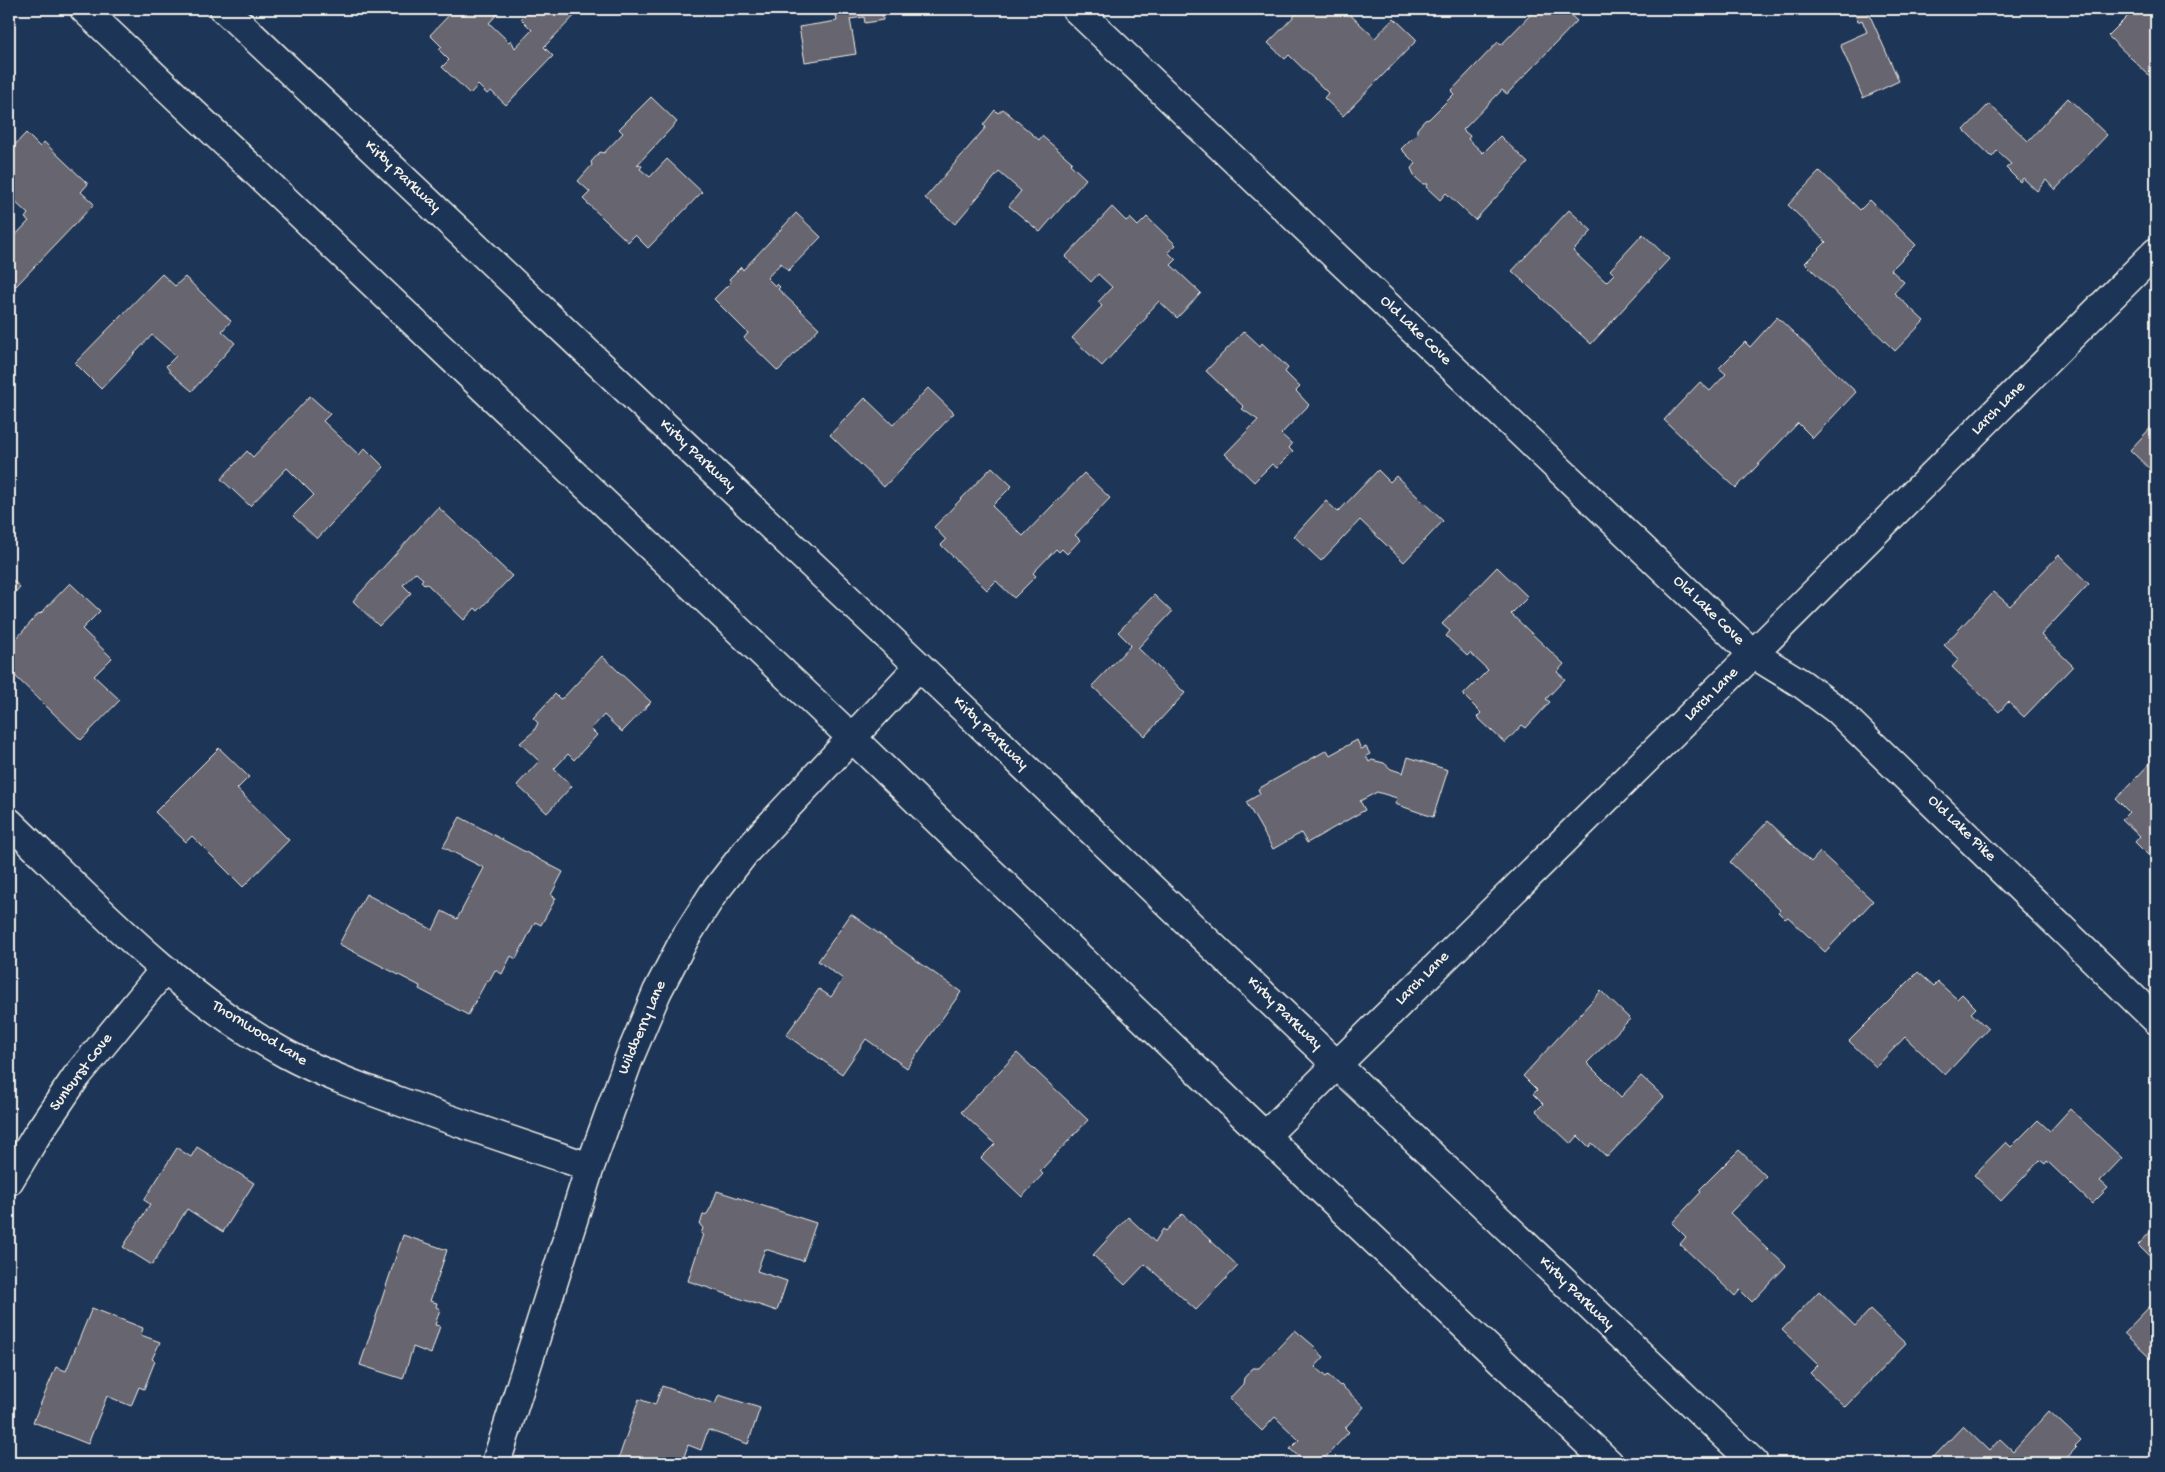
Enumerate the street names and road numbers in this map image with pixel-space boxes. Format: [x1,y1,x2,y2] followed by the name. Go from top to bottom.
[360,137,444,217] street label: Kirby Parkway
[1375,292,1455,370] street label: Old Lake Cove
[1968,377,2031,440] street label: Larch Lane
[655,416,739,496] street label: Kirby Parkway
[1668,572,1748,650] street label: Old Lake Cove
[1681,663,1744,726] street label: Larch Lane
[948,693,1032,775] street label: Kirby Parkway
[1923,792,2000,867] street label: Old Lake Pike
[1392,947,1455,1010] street label: Larch Lane
[1242,973,1326,1055] street label: Kirby Parkway
[615,977,672,1078] street label: Wildberry Lane
[207,997,311,1071] street label: Thornwood Lane
[47,1030,118,1116] street label: Sunburst Cove
[1534,1253,1618,1335] street label: Kirby Parkway

